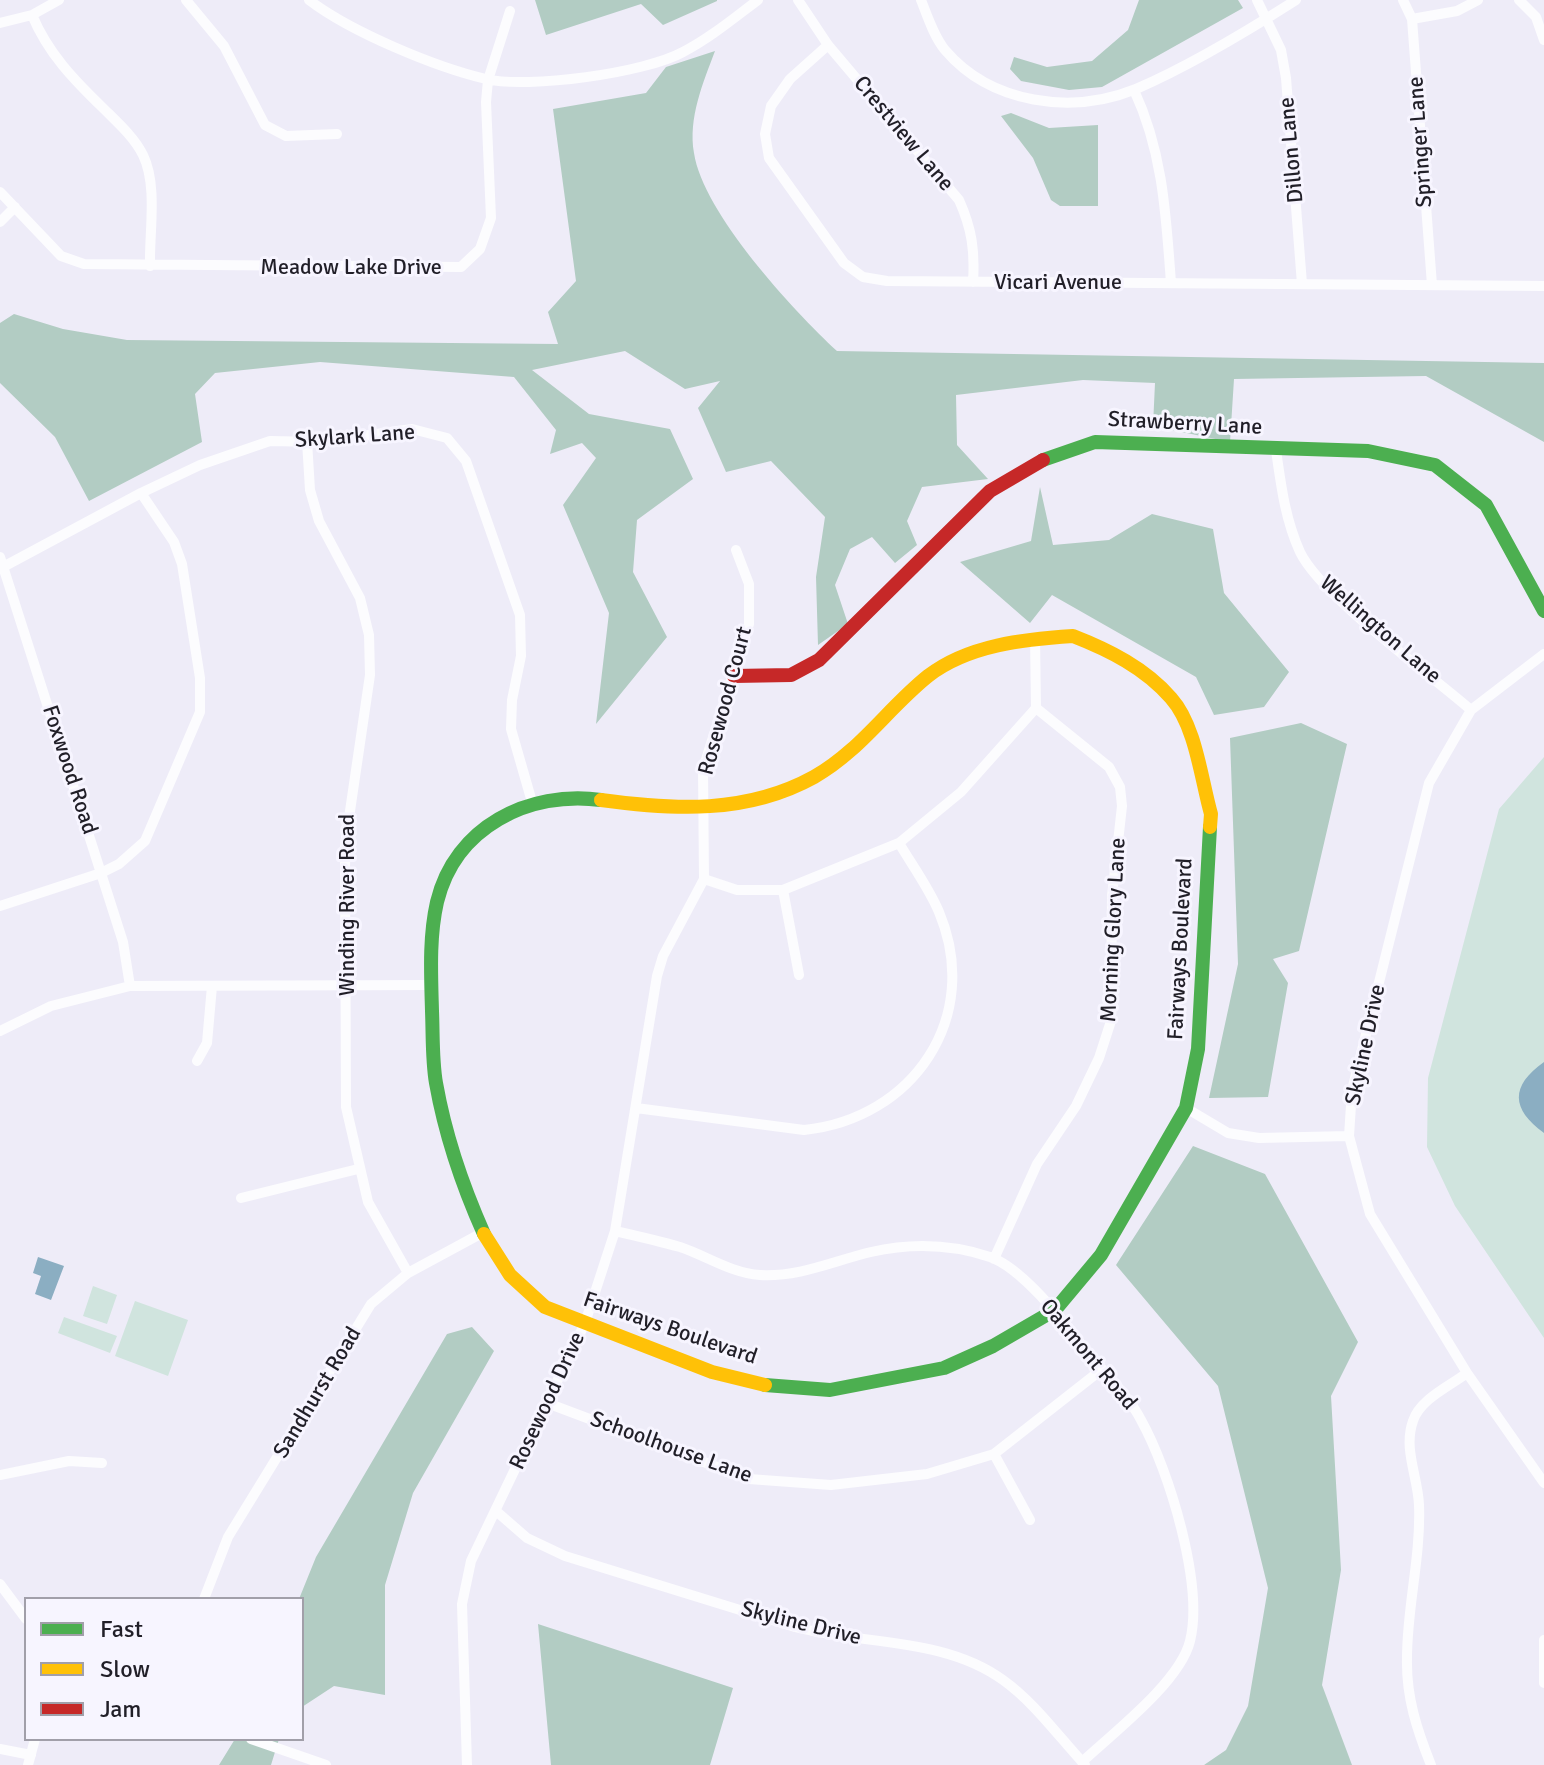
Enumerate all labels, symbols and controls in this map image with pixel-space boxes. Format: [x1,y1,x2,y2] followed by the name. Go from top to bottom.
[847,71,959,197] street label: Crestview Lane
[1403,76,1439,208] street label: Springer Lane
[1274,96,1310,204] street label: Dillon Lane
[260,255,442,281] street label: Meadow Lake Drive
[994,270,1122,296] street label: Vicari Avenue
[1107,407,1263,441] street label: Strawberry Lane
[294,420,416,454] street label: Skylark Lane
[1314,570,1446,690] street label: Wellington Lane
[694,624,758,778] street label: Rosewood Court
[36,702,102,838] street label: Foxwood Road
[335,814,361,996] street label: Winding River Road
[1096,837,1132,1023] street label: Morning Glory Lane
[1163,857,1199,1041] street label: Fairways Boulevard
[1340,982,1392,1108] street label: Skyline Drive
[580,1287,760,1371] street label: Fairways Boulevard
[1034,1294,1142,1416] street label: Oakmont Road
[268,1323,368,1463] street label: Sandhurst Road
[505,1328,591,1474] street label: Rosewood Drive
[586,1406,756,1490] street label: Schoolhouse Lane
[738,1596,864,1652] street label: Skyline Drive
[24,1597,304,1741] legend
[100,1614,143,1644] text: Fast
[100,1654,150,1684] text: Slow
[100,1694,141,1724] text: Jam

